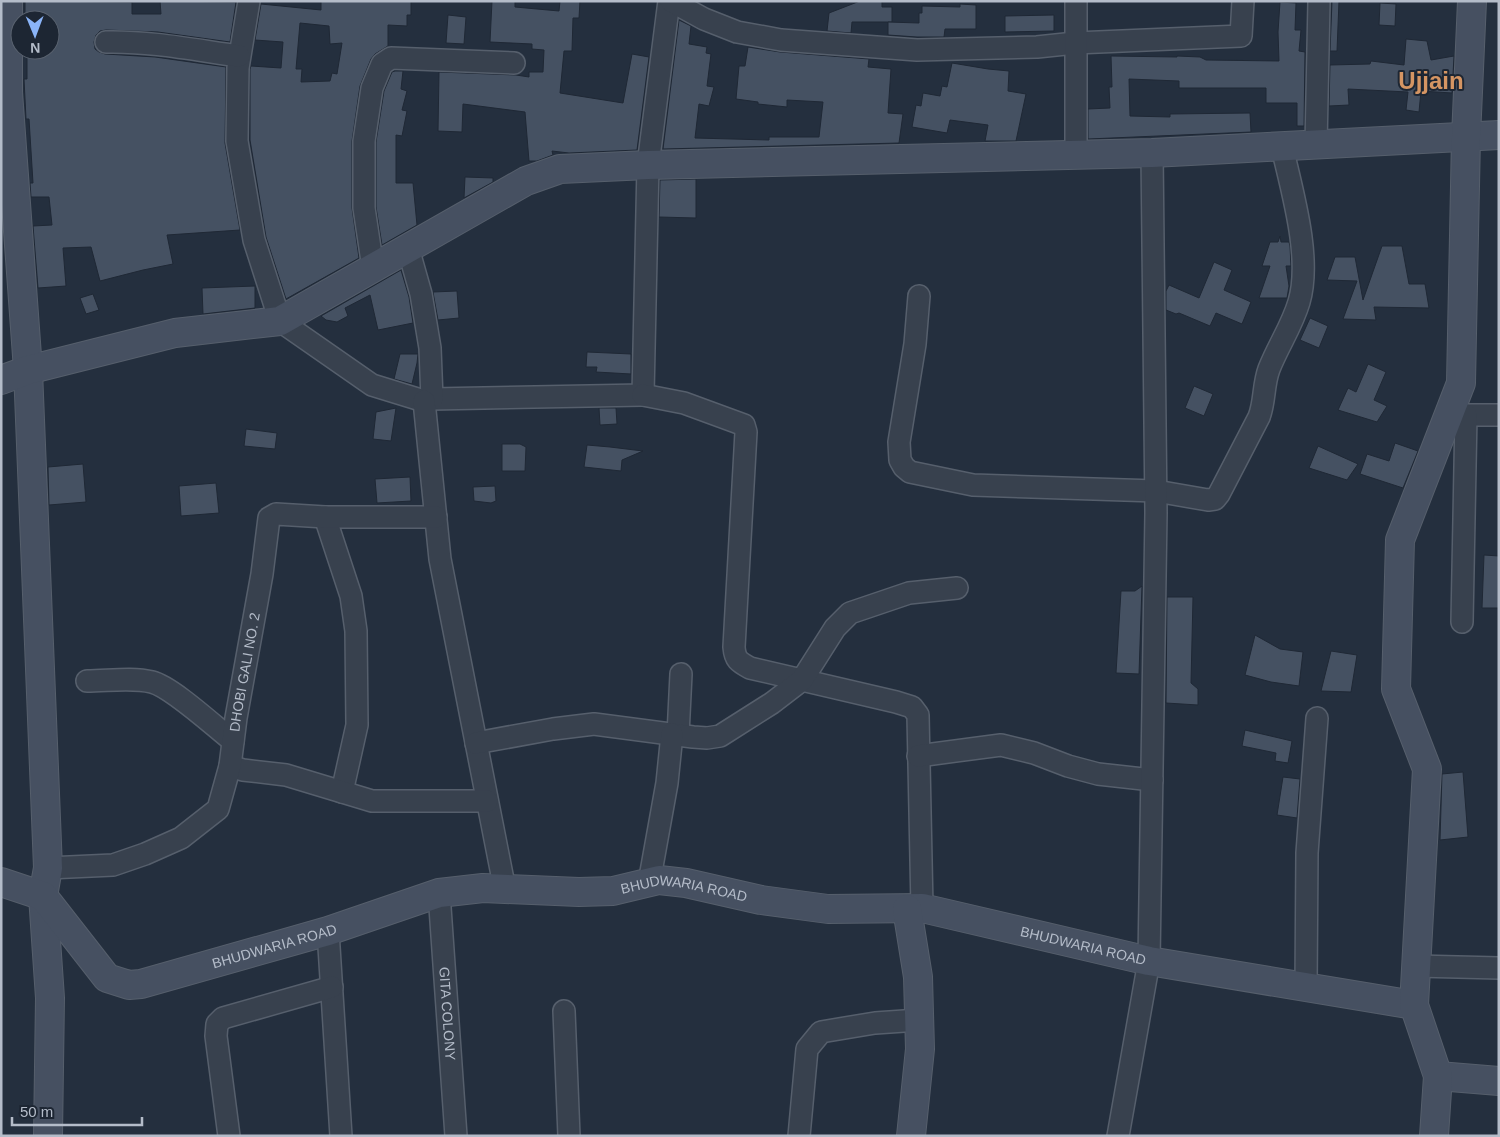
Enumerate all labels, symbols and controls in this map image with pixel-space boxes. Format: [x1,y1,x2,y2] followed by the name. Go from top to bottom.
[10,10,60,60] north arrow
[30,40,40,56] text: N
[1398,67,1464,94] district label: Ujjain
[226,611,263,733] street label: DHOBI GALI NO. 2
[619,872,749,905] street label: BHUDWARIA ROAD
[210,921,339,971] street label: BHUDWARIA ROAD
[1019,923,1148,968] street label: BHUDWARIA ROAD
[436,966,459,1062] street label: GITA COLONY
[12,1094,142,1126] scale bar
[20,1103,53,1120] text: 50 m

